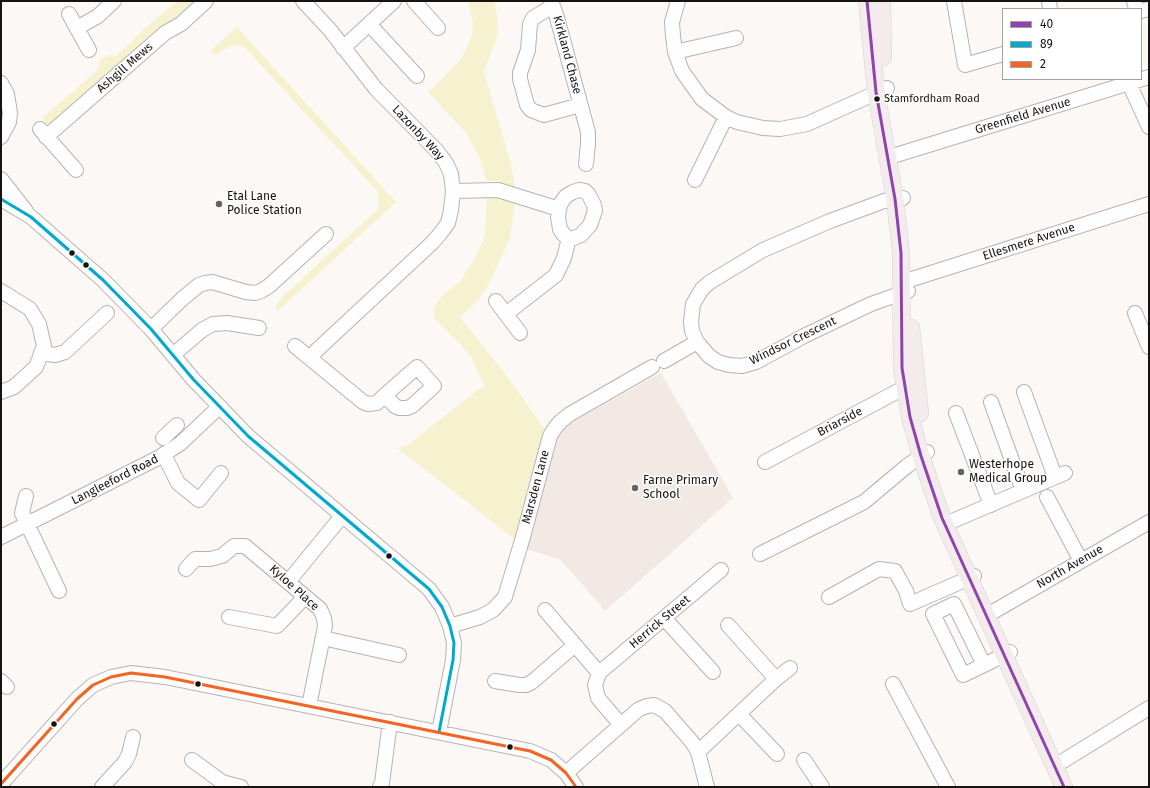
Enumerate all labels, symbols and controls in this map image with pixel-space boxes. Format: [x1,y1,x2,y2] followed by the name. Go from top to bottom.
[1002,8,1142,80] legend
[550,14,584,96] street label: Kirkland Chase
[1040,17,1053,31] text: 40
[1040,37,1053,51] text: 89
[94,40,156,96] street label: Ashgill Mews
[1040,57,1046,71] text: 2
[884,92,980,106] place label: Stamfordham Road
[872,94,882,104] marker: Stamfordham Road
[974,95,1072,137] street label: Greenfield Avenue
[389,103,447,163] street label: Lazonby Way
[227,190,302,218] place label: Etal Lane Police Station
[214,199,224,209] marker: Etal Lane Police Station
[981,220,1077,264] street label: Ellesmere Avenue
[67,248,77,258] unlabelled marker
[81,260,91,270] unlabelled marker
[747,314,839,368] street label: Windsor Crescent
[815,404,865,440] street label: Briarside
[519,449,553,525] street label: Marsden Lane
[69,452,161,508] street label: Langleeford Road
[969,458,1047,486] place label: Westerhope Medical Group
[956,467,966,477] marker: Westerhope Medical Group
[643,474,718,502] place label: Farne Primary School
[630,483,640,493] marker: Farne Primary School
[1034,542,1106,592] street label: North Avenue
[384,551,394,561] unlabelled marker
[266,562,322,614] street label: Kyloe Place
[627,592,693,652] street label: Herrick Street
[193,679,203,689] unlabelled marker
[49,719,59,729] unlabelled marker
[505,742,515,752] unlabelled marker

